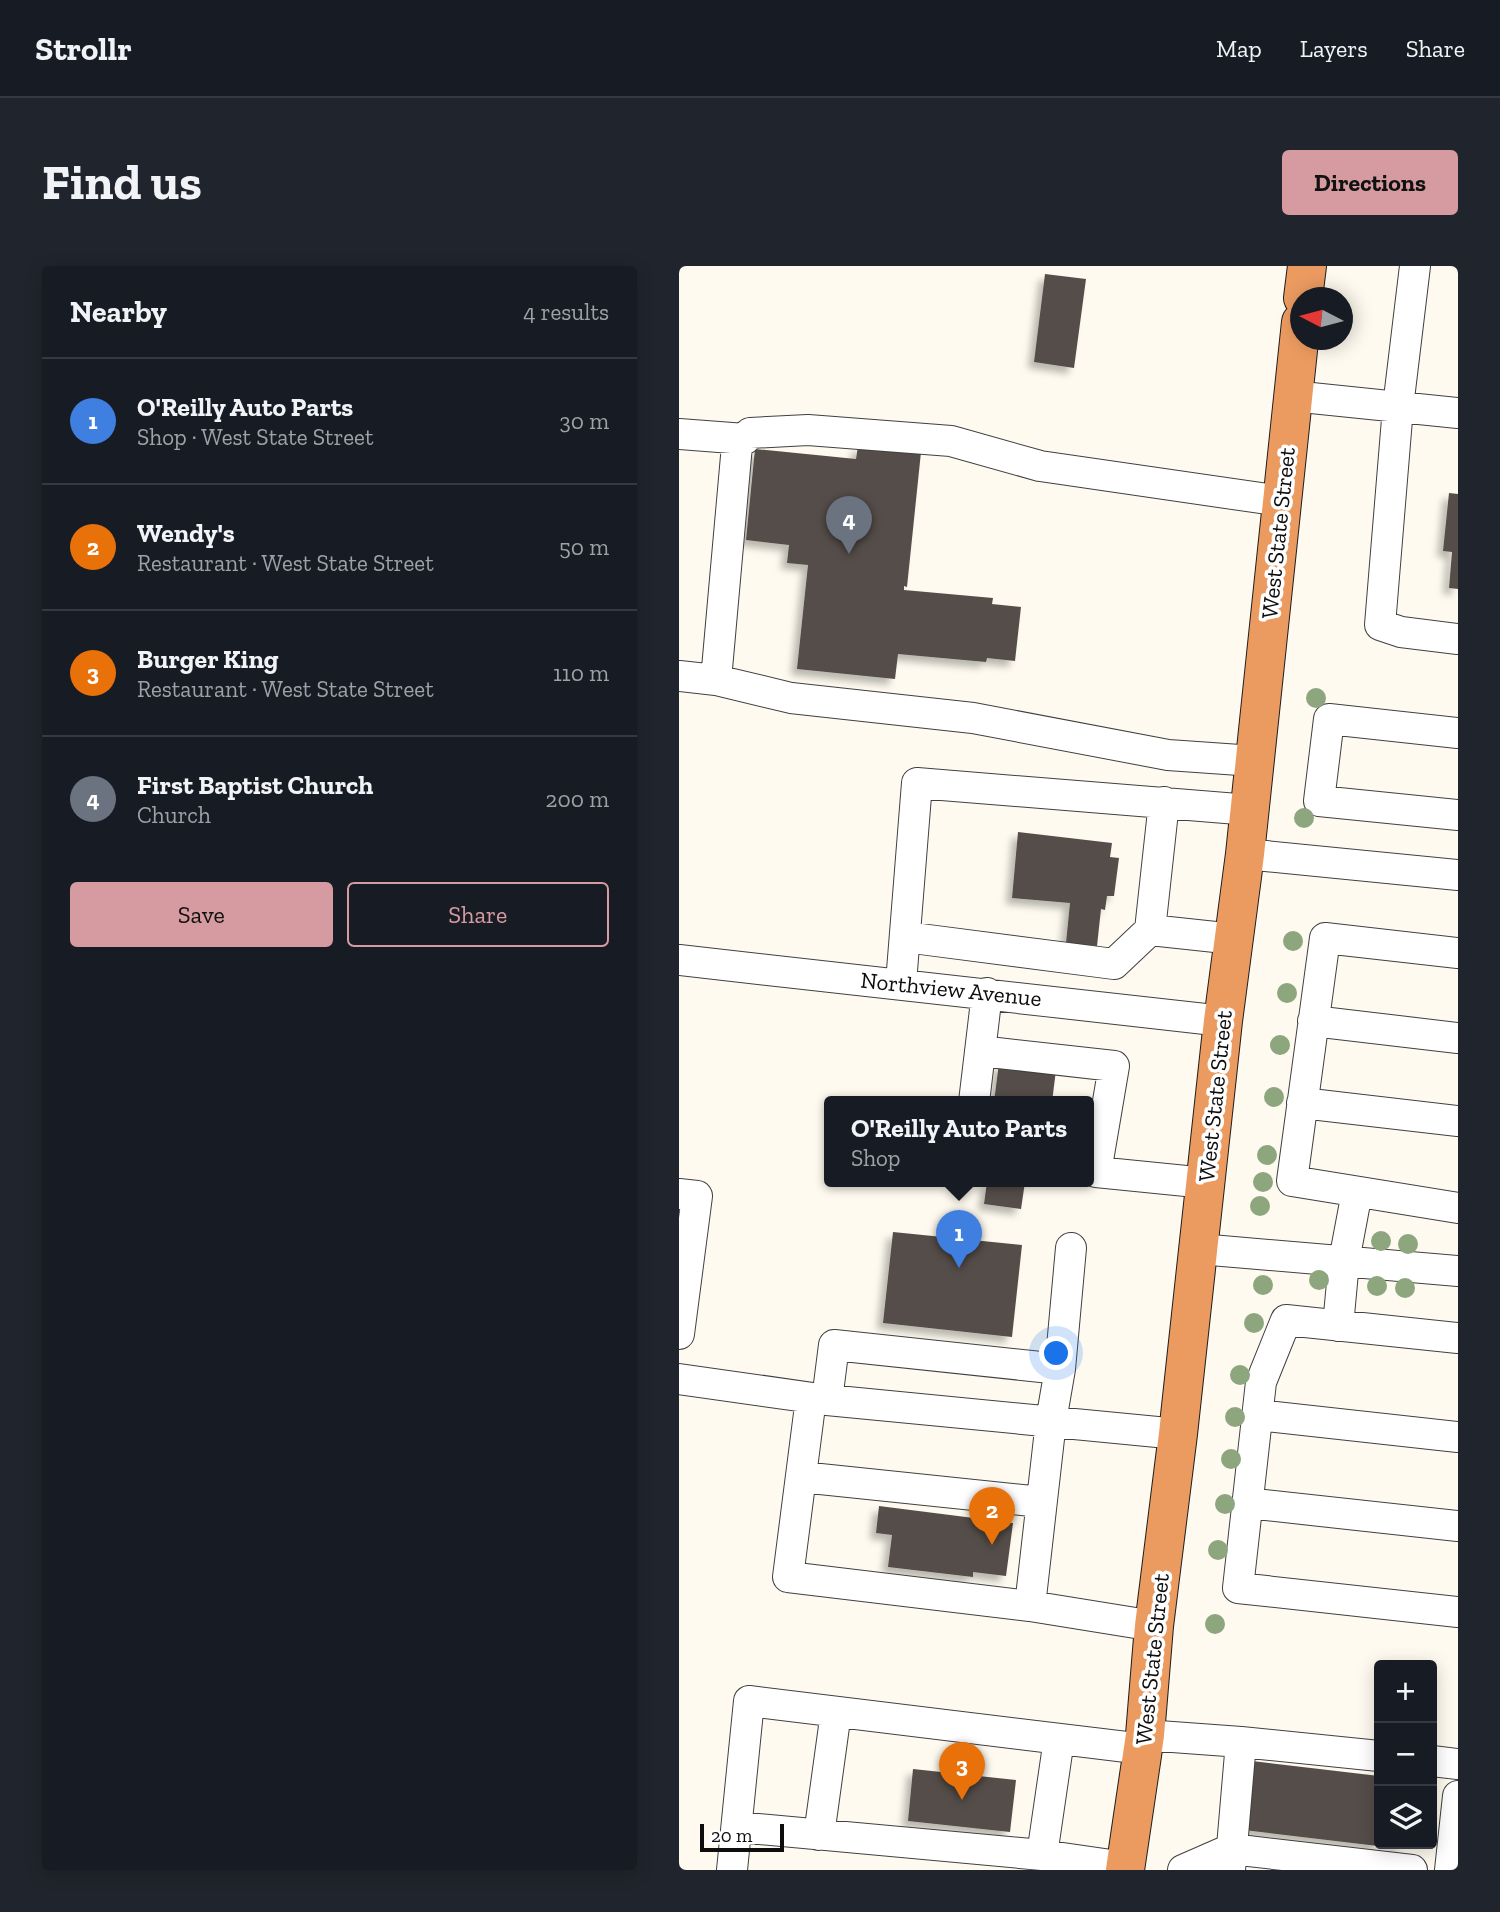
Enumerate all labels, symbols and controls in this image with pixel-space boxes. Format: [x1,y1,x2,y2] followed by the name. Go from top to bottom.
[35,29,132,68] text: Strollr
[1216,34,1262,63] text: Map
[1300,34,1368,63] text: Layers
[1406,34,1465,63] text: Share
[1282,150,1458,215] button: Directions
[42,153,202,212] text: Find us
[1290,287,1353,350] north arrow
[70,294,167,330] text: Nearby
[523,298,609,326] text: 4 results
[137,391,353,423] text: O'Reilly Auto Parts
[88,407,98,435] text: 1
[559,407,609,435] text: 30 m
[137,423,373,451] text: Shop · West State Street
[1255,445,1301,620] street label: West State Street
[826,496,872,554] pin: 4
[137,517,235,549] text: Wendy's
[87,533,99,561] text: 2
[559,533,609,561] text: 50 m
[137,549,434,577] text: Restaurant · West State Street
[137,643,279,675] text: Burger King
[87,659,99,687] text: 3
[553,659,609,687] text: 110 m
[137,675,434,703] text: Restaurant · West State Street
[137,769,373,801] text: First Baptist Church
[86,785,100,813] text: 4
[546,785,609,813] text: 200 m
[137,801,211,829] text: Church
[70,882,333,947] button: Save
[347,882,609,947] button: Share
[859,966,1043,1012] street label: Northview Avenue
[1192,1008,1238,1183] street label: West State Street
[824,1096,1094,1187] popup
[851,1112,1067,1144] text: O'Reilly Auto Parts
[851,1144,901,1172] text: Shop
[936,1210,982,1268] pin: 1
[1039,1336,1073,1370] your location
[969,1487,1015,1545] pin: 2
[1129,1571,1175,1746] street label: West State Street
[1374,1660,1437,1849] map controls
[1374,1660,1437,1723] button: +
[1374,1723,1437,1786] button: −
[939,1742,985,1800] pin: 3
[1374,1786,1437,1849] button: layers
[700,1821,784,1853] scale bar
[711,1824,752,1847] text: 20 m

